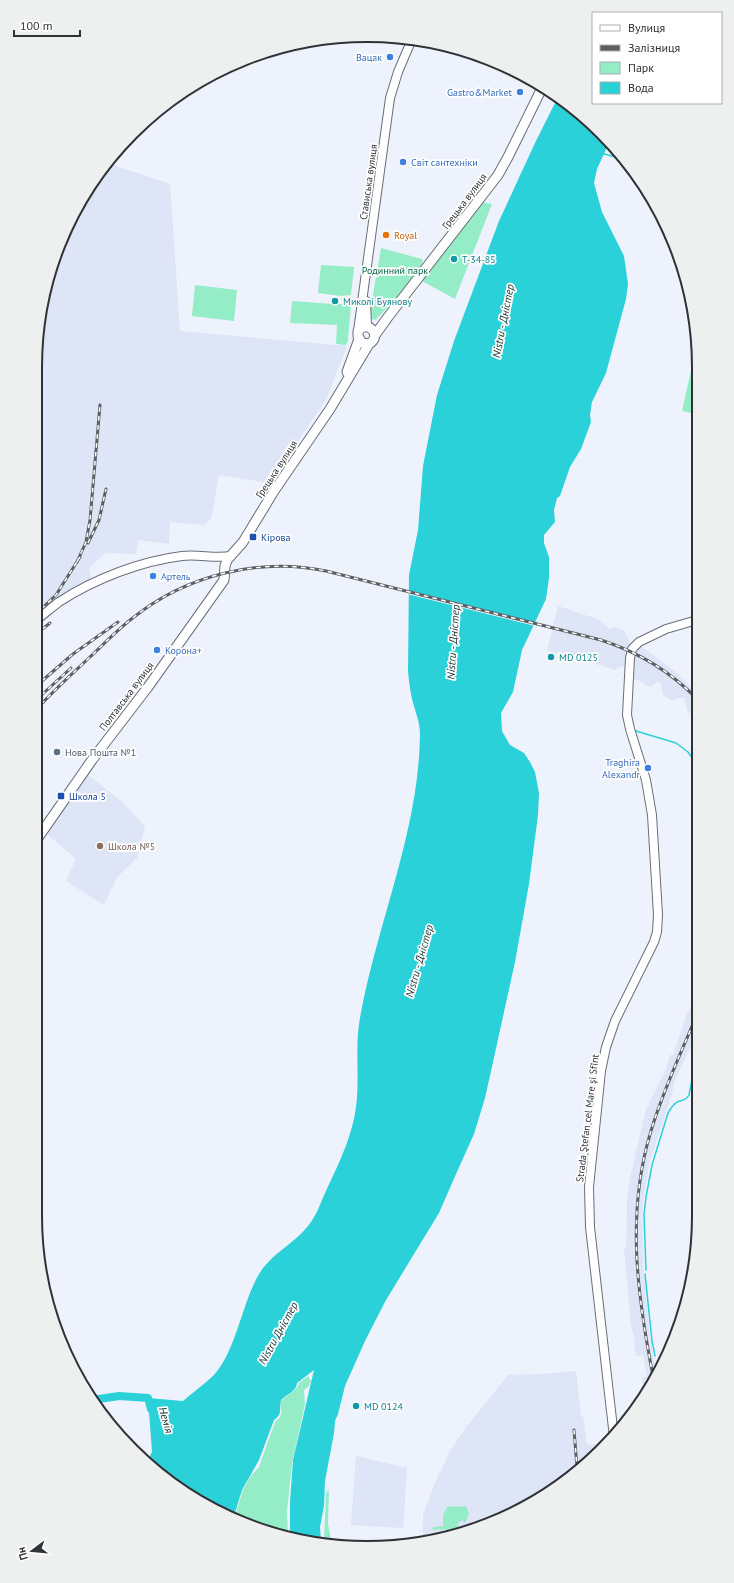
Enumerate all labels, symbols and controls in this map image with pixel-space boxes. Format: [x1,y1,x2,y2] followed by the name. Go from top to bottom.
[14,12,80,38] scale bar
[592,12,722,104] legend
[20,18,53,33] text: 100 m
[628,20,665,35] text: Вулиця
[628,40,680,55] text: Залізниця
[356,51,382,64] place label: Вацак
[385,52,395,62] marker: Вацак
[628,60,654,75] text: Парк
[628,80,654,95] text: Вода
[447,86,513,99] place label: Gastro&Market
[515,87,525,97] marker: Gastro&Market
[357,143,380,221] street label: Стависька вулиця
[411,156,478,169] place label: Світ сантехніки
[398,157,408,167] marker: Світ сантехніки
[439,171,490,232] street label: Грецька вулиця
[394,229,417,242] place label: Royal
[381,230,391,240] marker: Royal
[462,253,496,266] place label: Т-34-85
[449,254,459,264] marker: Т-34-85
[362,264,428,277] park label: Родинний парк
[489,282,517,359] water label: Nistru - Дністер
[343,295,412,308] place label: Миколі Буянову
[330,296,340,306] marker: Миколі Буянову
[253,438,300,501] street label: Грецька вулиця
[261,531,291,544] place label: Кірова
[248,532,258,542] marker: Кірова
[161,570,191,583] place label: Артель
[148,571,158,581] marker: Артель
[443,604,463,680] water label: Nistru - Дністер
[165,644,202,657] place label: Корона+
[152,645,162,655] marker: Корона+
[559,651,598,664] place label: MD 0125
[546,652,556,662] marker: MD 0125
[96,659,157,733] street label: Полтавська вулиця
[65,746,136,759] place label: Нова Пошта №1
[52,747,62,757] marker: Нова Пошта №1
[602,756,641,781] place label: Traghira Alexandr
[643,763,653,773] marker: Traghira Alexandr
[69,790,106,803] place label: Школа 5
[56,791,66,801] marker: Школа 5
[108,840,155,853] place label: Школа №5
[95,841,105,851] marker: Школа №5
[402,923,436,999] water label: Nistru - Дністер
[573,1053,602,1183] street label: Strada Ştefan cel Mare şi Sfînt
[255,1299,301,1367] water label: Nistru Дністер
[364,1400,403,1413] place label: MD 0124
[351,1401,361,1411] marker: MD 0124
[156,1405,176,1435] water label: Немія
[12,1531,52,1571] north arrow
[14,1546,31,1562] text: Пн

